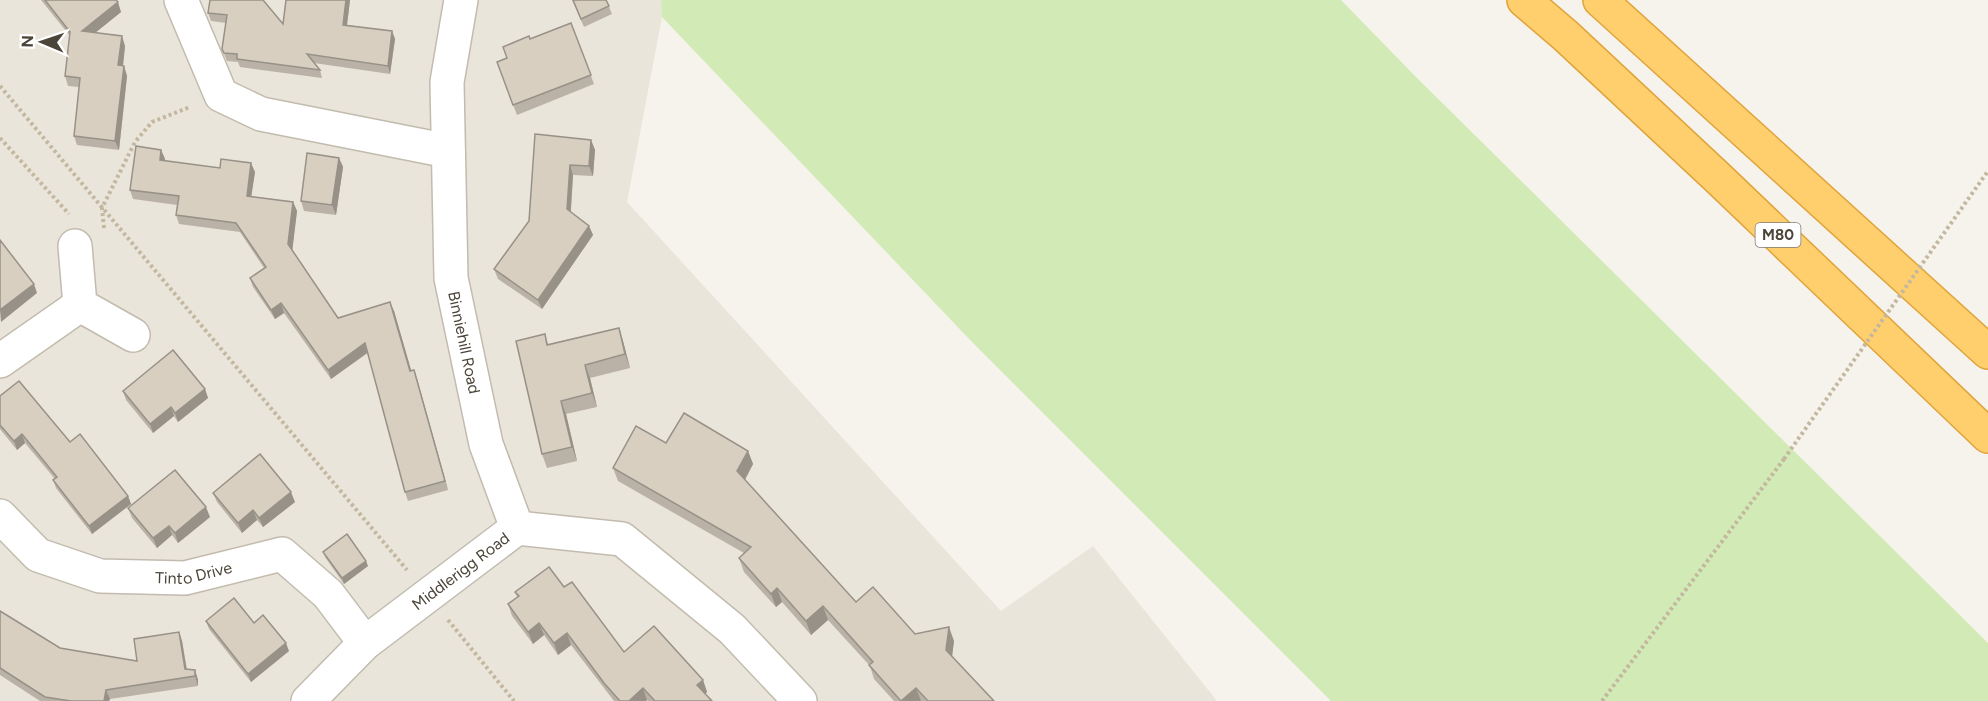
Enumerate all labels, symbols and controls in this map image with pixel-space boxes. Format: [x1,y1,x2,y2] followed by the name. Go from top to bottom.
[12,12,72,72] north arrow
[18,35,37,48] text: N
[1756,223,1800,247] road number: M80
[445,289,485,395] street label: Binniehill Road
[408,528,513,614] street label: Middlerigg Road
[155,557,234,588] street label: Tinto Drive

